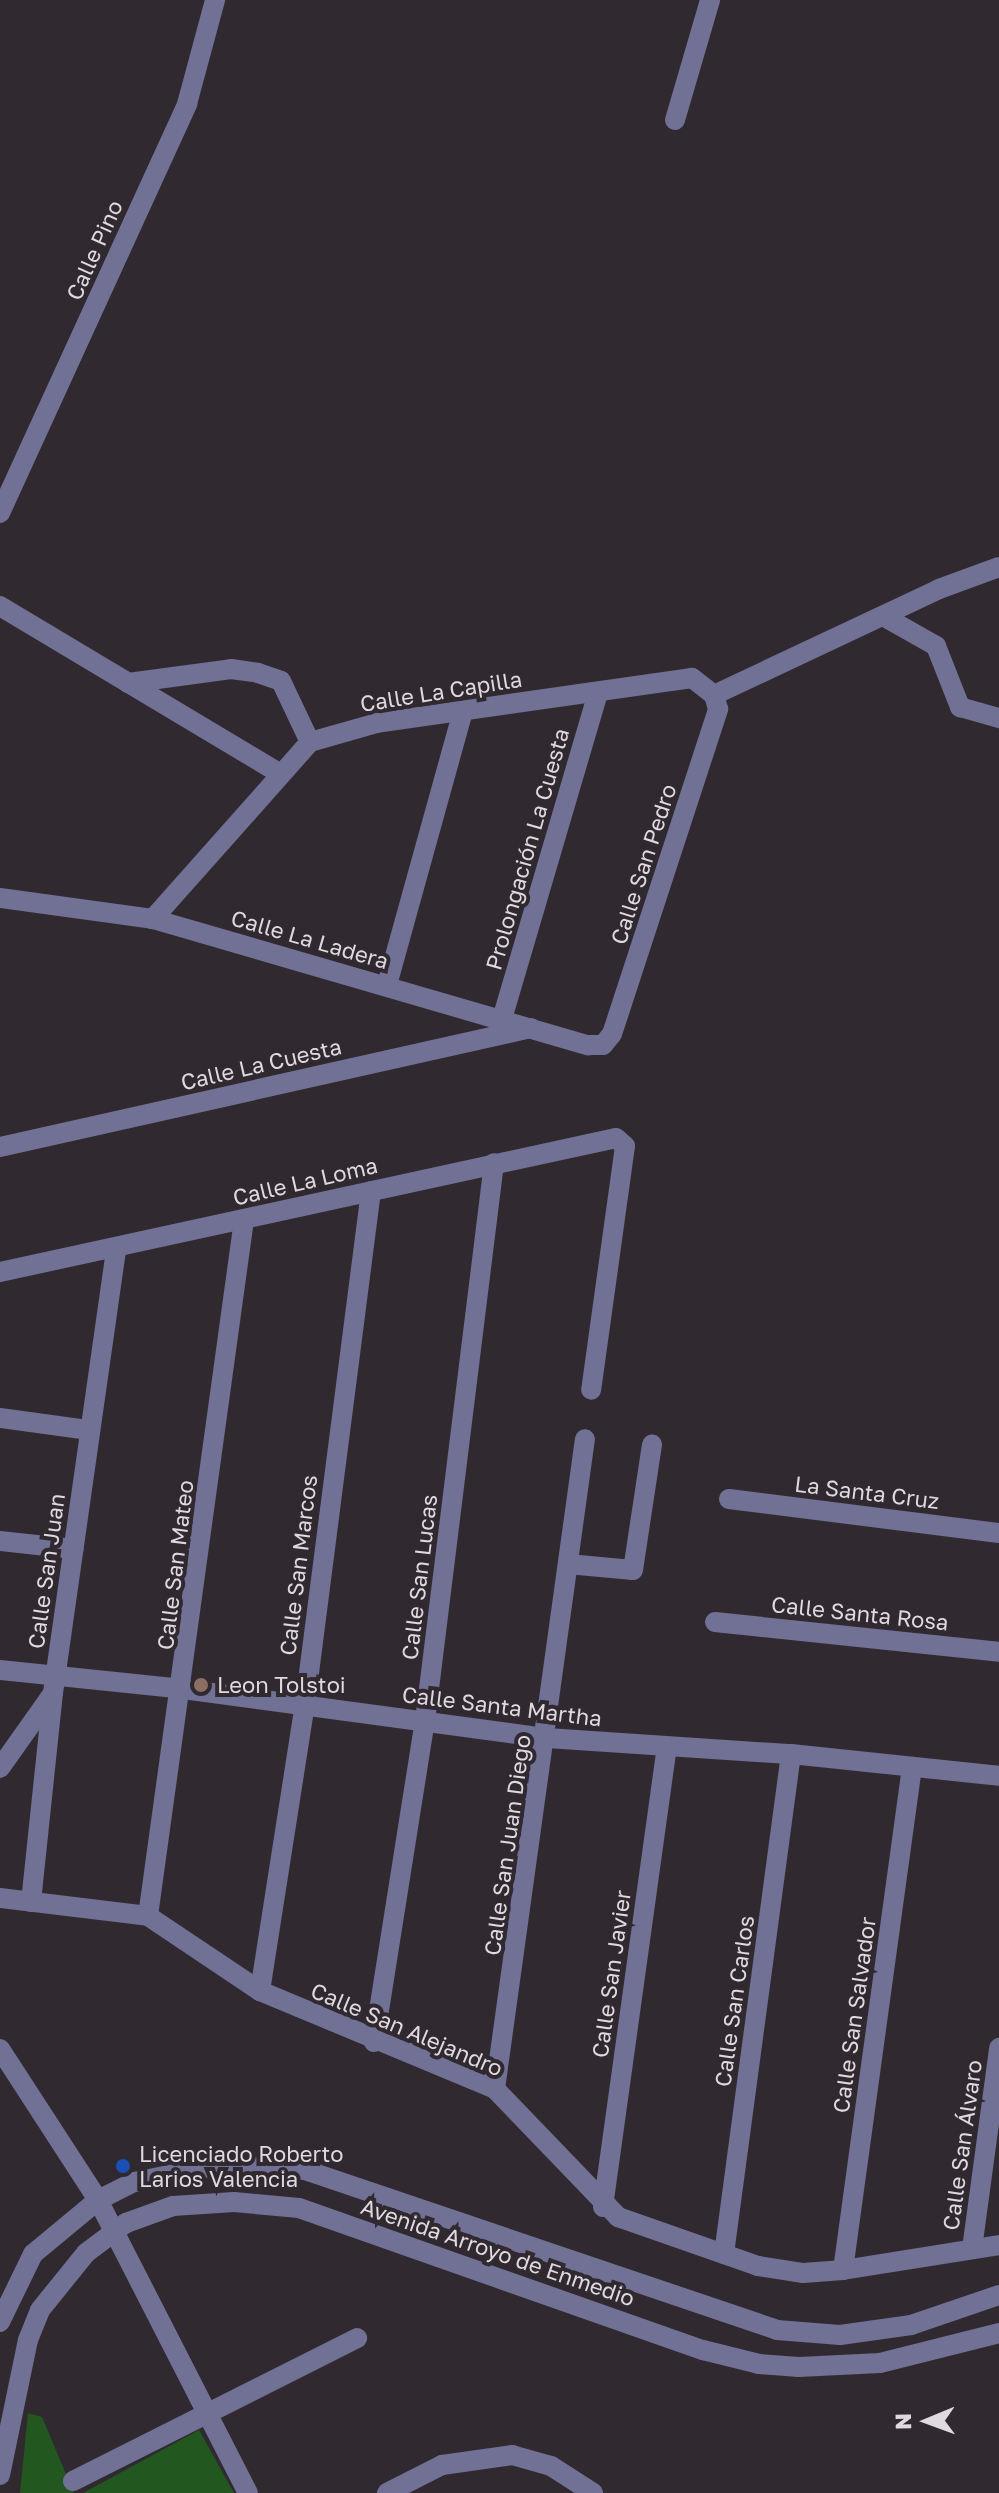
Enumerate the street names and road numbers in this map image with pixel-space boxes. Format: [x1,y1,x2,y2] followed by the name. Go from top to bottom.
[60,196,128,304] street label: Calle Pino
[358,665,524,717] street label: Calle La Capilla
[480,725,574,973] street label: Prolongación La Cuesta
[605,780,681,948] street label: Calle San Pedro
[228,904,392,974] street label: Calle La Ladera
[178,1033,344,1095] street label: Calle La Cuesta
[230,1152,380,1210] street label: Calle La Loma
[793,1470,941,1514] street label: La Santa Cruz
[274,1473,322,1657] street label: Calle San Marcos
[151,1479,199,1651] street label: Calle San Mateo
[22,1492,70,1650] street label: Calle San Juan
[396,1493,442,1661] street label: Calle San Lucas
[770,1591,950,1635] street label: Calle Santa Rosa
[401,1681,603,1731] street label: Calle Santa Martha
[478,1733,536,1957] street label: Calle San Juan Diego
[586,1889,636,2059] street label: Calle San Javier
[709,1914,759,2088] street label: Calle San Carlos
[827,1915,881,2115] street label: Calle San Salvador
[307,1977,507,2081] street label: Calle San Alejandro
[937,2058,987,2232] street label: Calle San Álvaro
[358,2193,638,2311] street label: Avenida Arroyo de Enmedio

